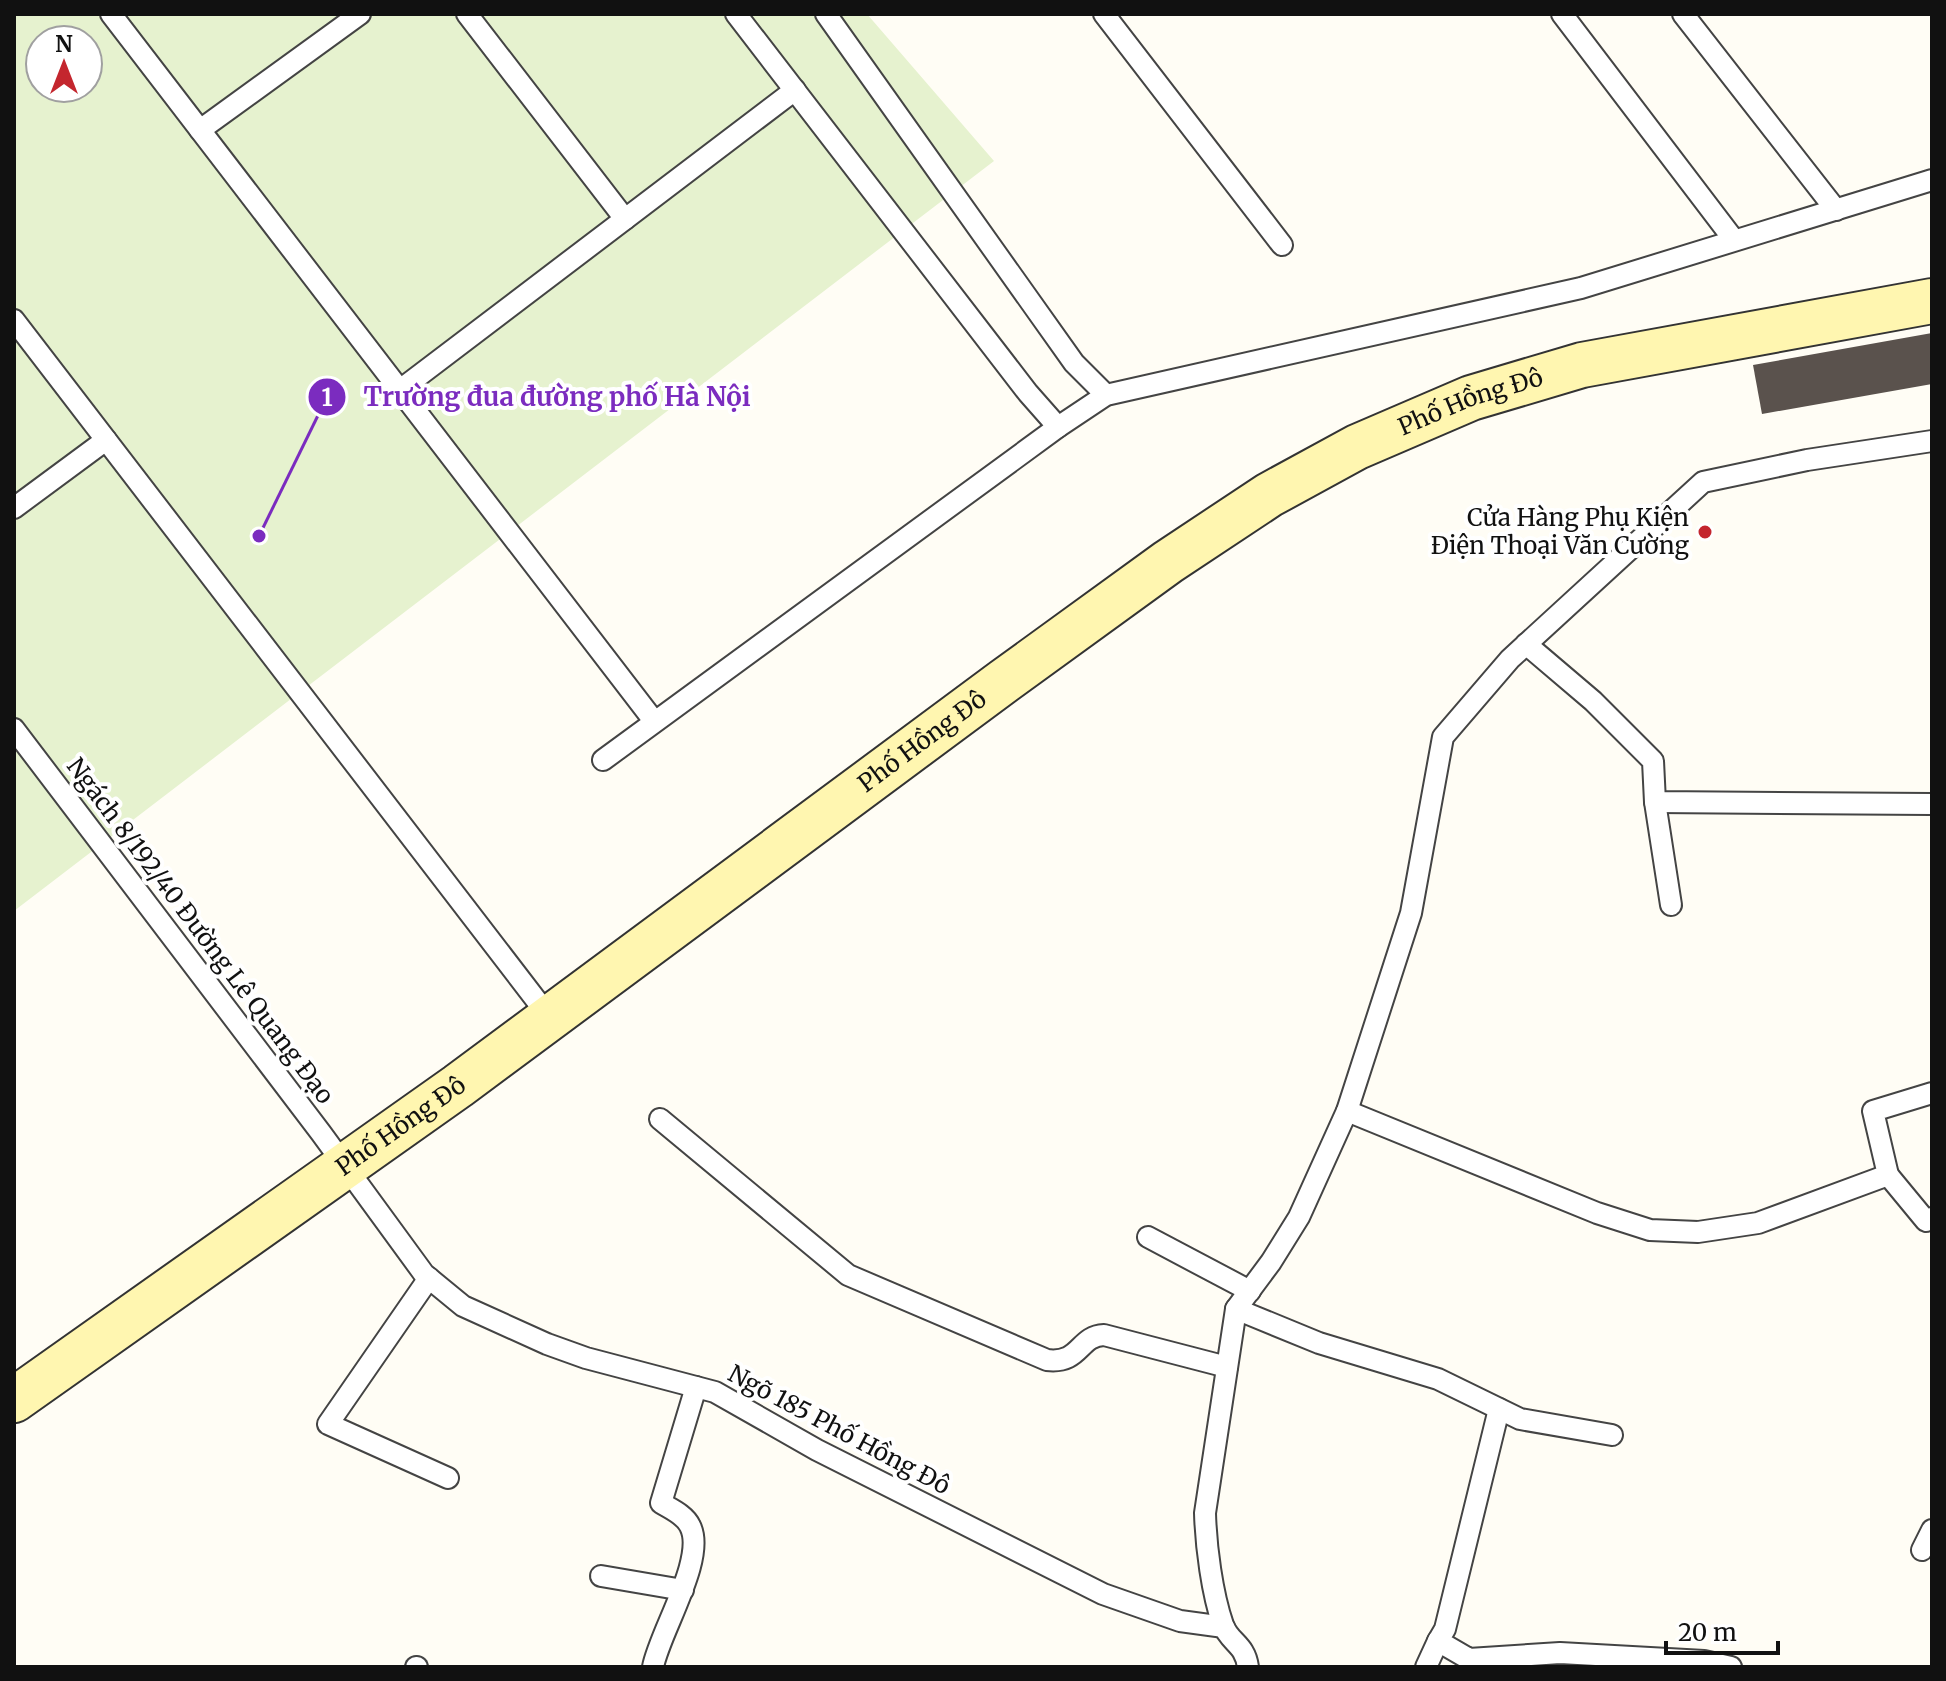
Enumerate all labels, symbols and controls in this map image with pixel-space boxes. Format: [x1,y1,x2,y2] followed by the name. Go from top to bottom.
[24,24,104,104] north arrow
[55,30,73,58] text: N
[1393,362,1546,442] street label: Phố Hồng Đô
[307,372,766,422] callout: Trường đua đường phố Hà Nội
[363,380,751,413] text: Trường đua đường phố Hà Nội
[321,382,333,413] text: 1
[1431,502,1689,561] place label: Cửa Hàng Phụ Kiện Điện Thoại Văn Cường
[1696,523,1714,541] marker: Cửa Hàng Phụ Kiện Điện Thoại Văn Cường
[852,683,992,799] street label: Phố Hồng Đô
[60,752,341,1110] street label: Ngách 8/192/40 Đường Lê Quang Đạo
[330,1069,472,1182] street label: Phố Hồng Đô
[723,1358,956,1501] street label: Ngõ 185 Phố Hồng Đô
[1666,1605,1778,1655] scale bar
[1678,1617,1737,1648] text: 20 m

